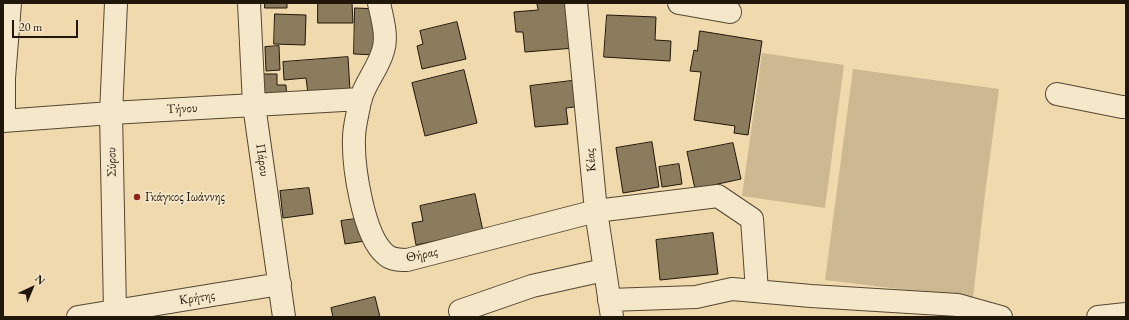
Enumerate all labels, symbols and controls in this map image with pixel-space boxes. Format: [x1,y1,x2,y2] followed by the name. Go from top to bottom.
[14,12,80,38] scale bar
[19,19,42,35] text: 20 m
[166,100,198,118] street label: Τήνου
[252,143,272,177] street label: Πάρου
[104,147,120,177] street label: Σύρου
[582,148,600,172] street label: Κέας
[145,189,225,205] place label: Γκάγκος Ιωάννης
[132,192,142,202] marker: Γκάγκος Ιωάννης
[405,244,439,266] street label: Θήρας
[12,268,52,308] north arrow
[32,271,48,287] text: N
[178,287,216,309] street label: Κρήτης

